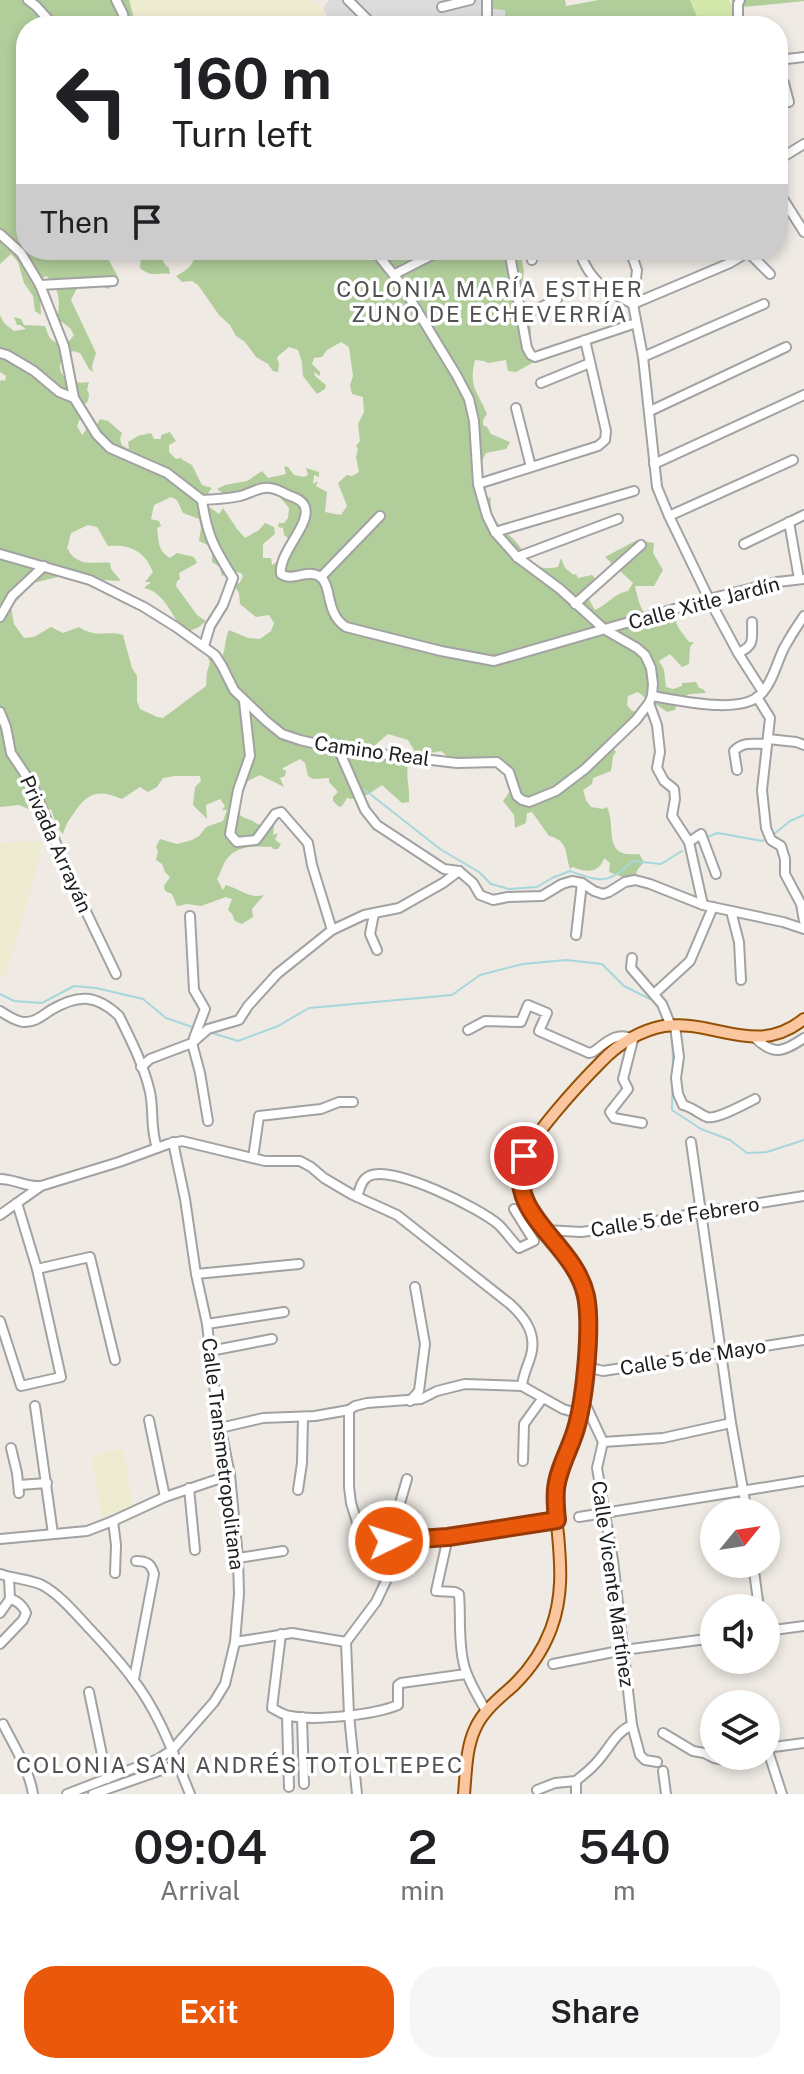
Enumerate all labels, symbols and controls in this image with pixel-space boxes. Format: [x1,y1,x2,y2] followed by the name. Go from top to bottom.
[172,46,332,112] text: 160 m
[40,48,144,152] icon: left
[172,113,313,155] text: Turn left
[125,200,169,244] icon: arrive
[40,204,109,240] text: Then
[336,276,644,327] district label: COLONIA MARÍA ESTHER ZUNO DE ECHEVERRÍA
[626,571,782,635] street label: Calle Xitle Jardín
[313,731,431,771] street label: Camino Real
[15,772,97,916] street label: Privada Arrayán
[490,1122,558,1190] pin
[502,1134,546,1178] icon: arrive
[589,1192,761,1242] street label: Calle 5 de Febrero
[618,1334,768,1380] street label: Calle 5 de Mayo
[197,1337,249,1571] street label: Calle Transmetropolitana
[587,1479,639,1689] street label: Calle Vicente Martínez
[700,1498,780,1578] north arrow
[700,1498,780,1770] map controls
[347,1499,431,1583] position arrow
[700,1594,780,1674] button: sound
[700,1690,780,1770] button: layers
[16,1752,464,1778] district label: COLONIA SAN ANDRÉS TOTOLTEPEC
[133,1818,267,1875] text: 09:04
[408,1818,437,1875] text: 2
[578,1818,671,1875] text: 540
[160,1875,240,1906] text: Arrival
[400,1875,445,1906] text: min
[613,1875,636,1906] text: m
[24,1966,394,2058] button: Exit
[410,1966,780,2058] button: Share

